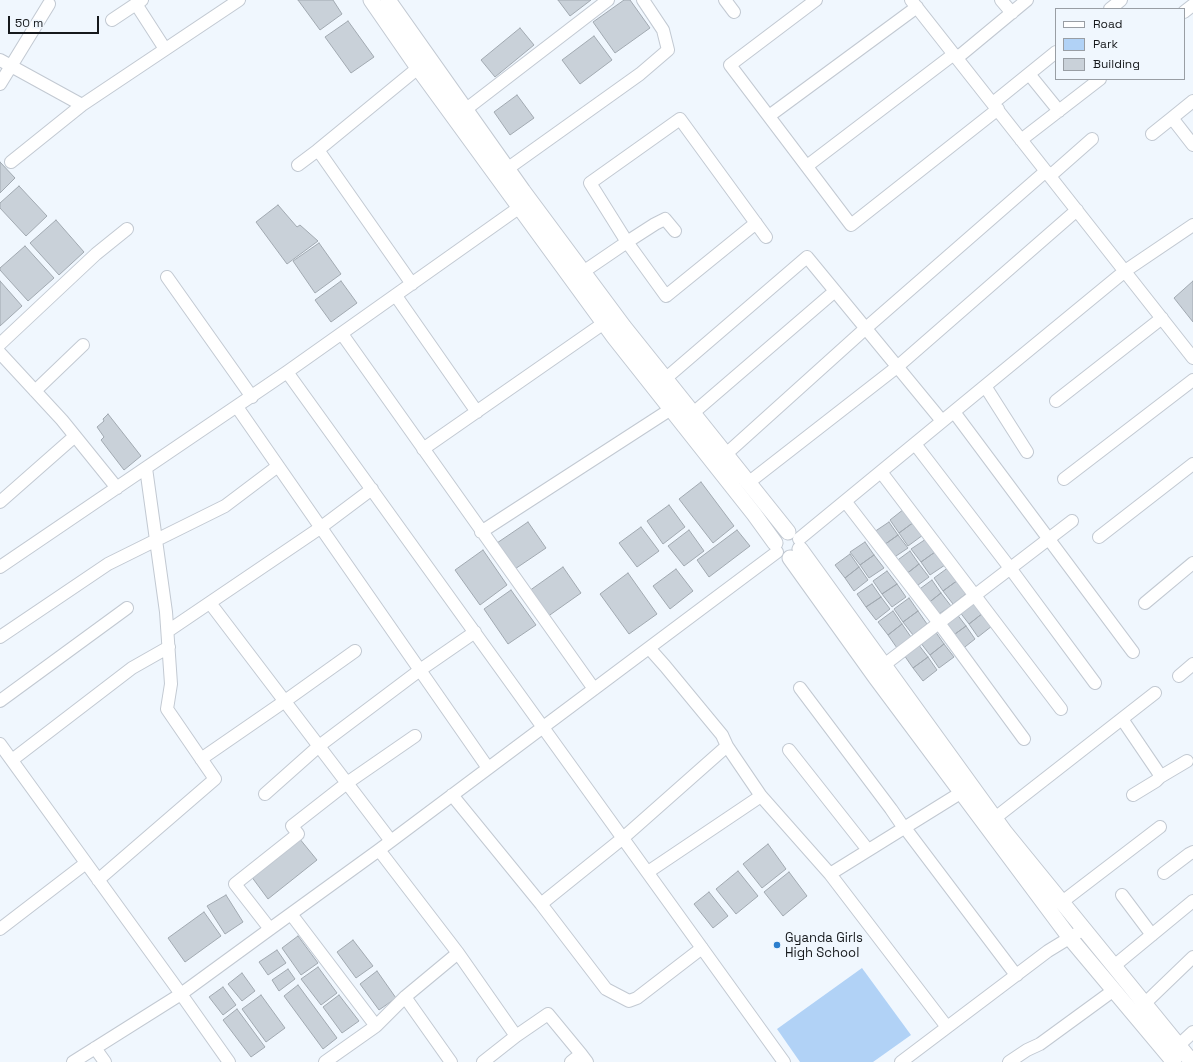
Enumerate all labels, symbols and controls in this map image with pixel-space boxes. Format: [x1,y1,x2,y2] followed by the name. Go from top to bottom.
[10,8,101,34] scale bar
[1055,8,1185,80] legend
[15,15,43,31] text: 50 m
[1093,16,1122,32] text: Road
[1093,36,1118,52] text: Park
[1093,56,1140,72] text: Building
[785,930,863,961] place label: Gyanda Girls High School
[772,940,782,950] marker: Gyanda Girls High School

